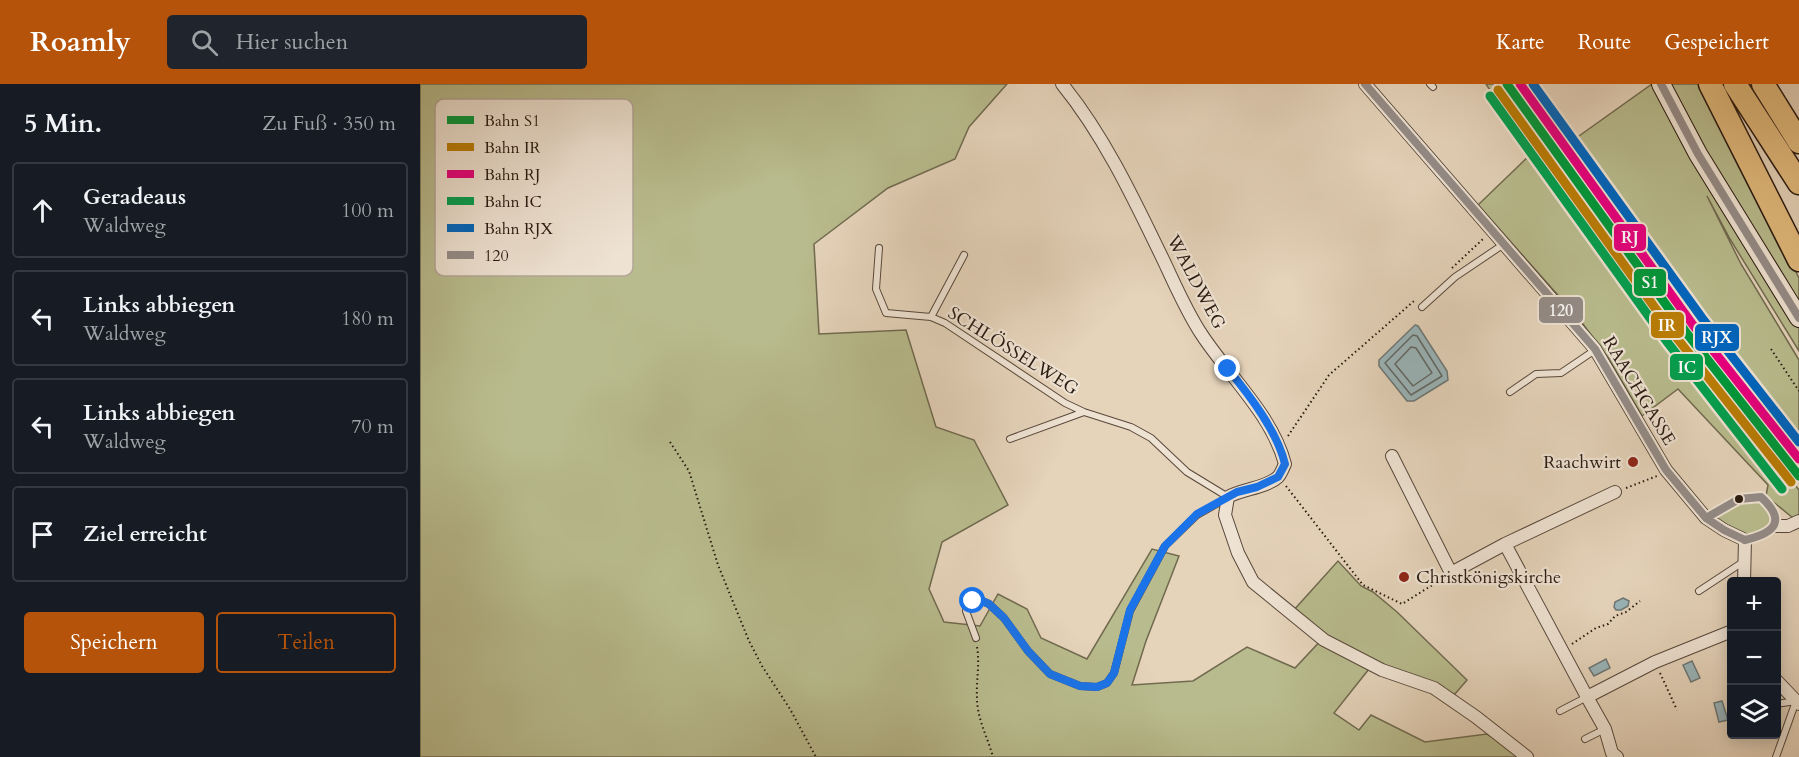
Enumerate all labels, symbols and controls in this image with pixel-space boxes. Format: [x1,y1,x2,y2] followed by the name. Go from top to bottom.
[167,15,587,69] search box
[30,23,131,61] text: Roamly
[188,26,221,59] icon: search
[236,27,348,57] text: Hier suchen
[1496,28,1545,57] text: Karte
[1578,28,1631,57] text: Route
[1664,28,1769,57] text: Gespeichert
[435,99,633,276] legend
[24,106,102,141] text: 5 Min.
[262,110,396,137] text: Zu Fuß · 350 m
[484,110,540,132] text: Bahn S1
[484,137,541,159] text: Bahn IR
[484,164,540,186] text: Bahn RJ
[83,182,186,212] text: Geradeaus
[484,191,542,213] text: Bahn IC
[26,194,59,227] icon: ahead
[341,197,394,224] text: 100 m
[83,212,166,239] text: Waldweg
[484,218,553,240] text: Bahn RJX
[1613,223,1647,252] line badge: RJ
[1621,227,1639,249] text: RJ
[1160,230,1231,334] street label: WALDWEG
[484,245,509,267] text: 120
[1633,268,1667,297] line badge: S1
[1642,272,1658,294] text: S1
[83,290,235,320] text: Links abbiegen
[1538,296,1584,324] line badge: 120
[1549,300,1573,322] text: 120
[943,301,1083,401] street label: SCHLÖSSELWEG
[26,302,59,335] icon: left
[341,305,394,332] text: 180 m
[1650,311,1685,339] line badge: IR
[1658,315,1676,337] text: IR
[83,320,166,347] text: Waldweg
[1694,323,1740,352] line badge: RJX
[1701,327,1733,349] text: RJX
[1597,332,1681,450] street label: RAACHGASSE
[1669,353,1704,381] line badge: IC
[1214,355,1240,381] route end
[1678,357,1696,379] text: IC
[83,398,235,428] text: Links abbiegen
[26,410,59,443] icon: left
[351,413,394,440] text: 70 m
[83,428,166,455] text: Waldweg
[1543,450,1621,475] place label: Raachwirt
[1626,455,1640,469] marker: Raachwirt
[1733,493,1745,505] unlabelled marker
[26,518,59,551] icon: arrive
[83,519,207,549] text: Ziel erreicht
[1416,565,1561,590] place label: Christkönigskirche
[1397,570,1411,584] marker: Christkönigskirche
[1727,577,1781,739] map controls
[1727,577,1781,631] button: +
[959,587,985,613] route start
[24,612,204,673] button: Speichern
[216,612,396,673] button: Teilen
[1727,631,1781,685] button: −
[1727,685,1781,739] button: layers

